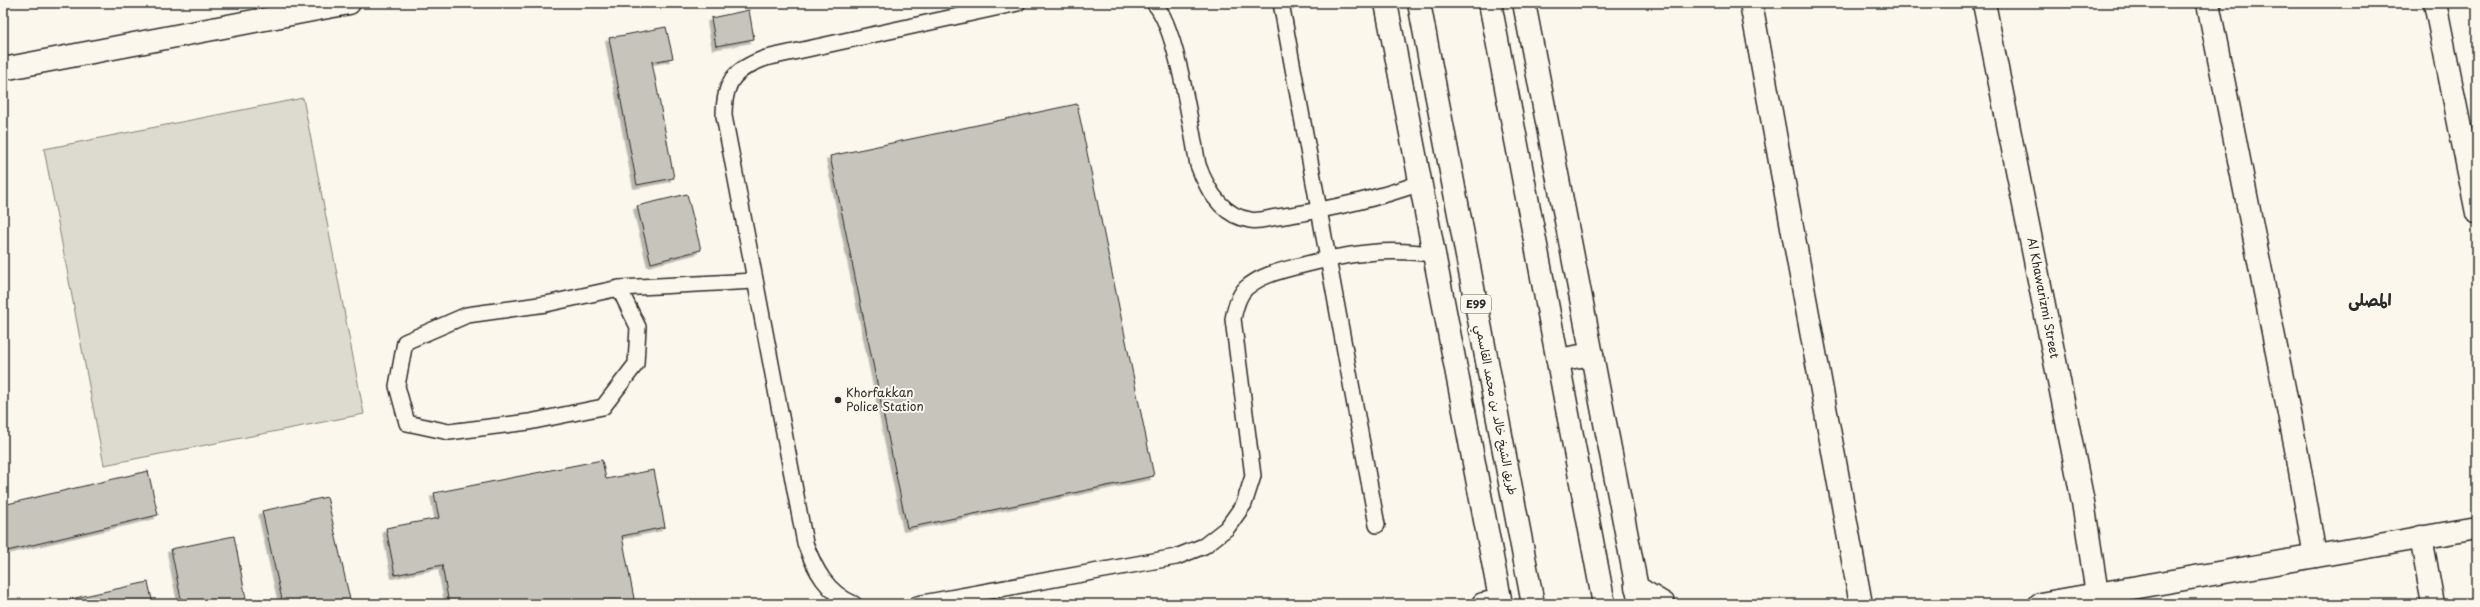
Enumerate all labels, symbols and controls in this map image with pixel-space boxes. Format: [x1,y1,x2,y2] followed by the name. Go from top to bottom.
[2023,236,2065,360] street label: Al Khawarizmi Street
[2348,287,2392,311] district label: المصلى
[1461,295,1491,313] road number: E99
[1469,323,1522,497] street label: طريق الشيخ خالد بن محمد القاسمي
[846,383,924,415] place label: Khorfakkan Police Station
[833,395,843,405] marker: Khorfakkan Police Station

